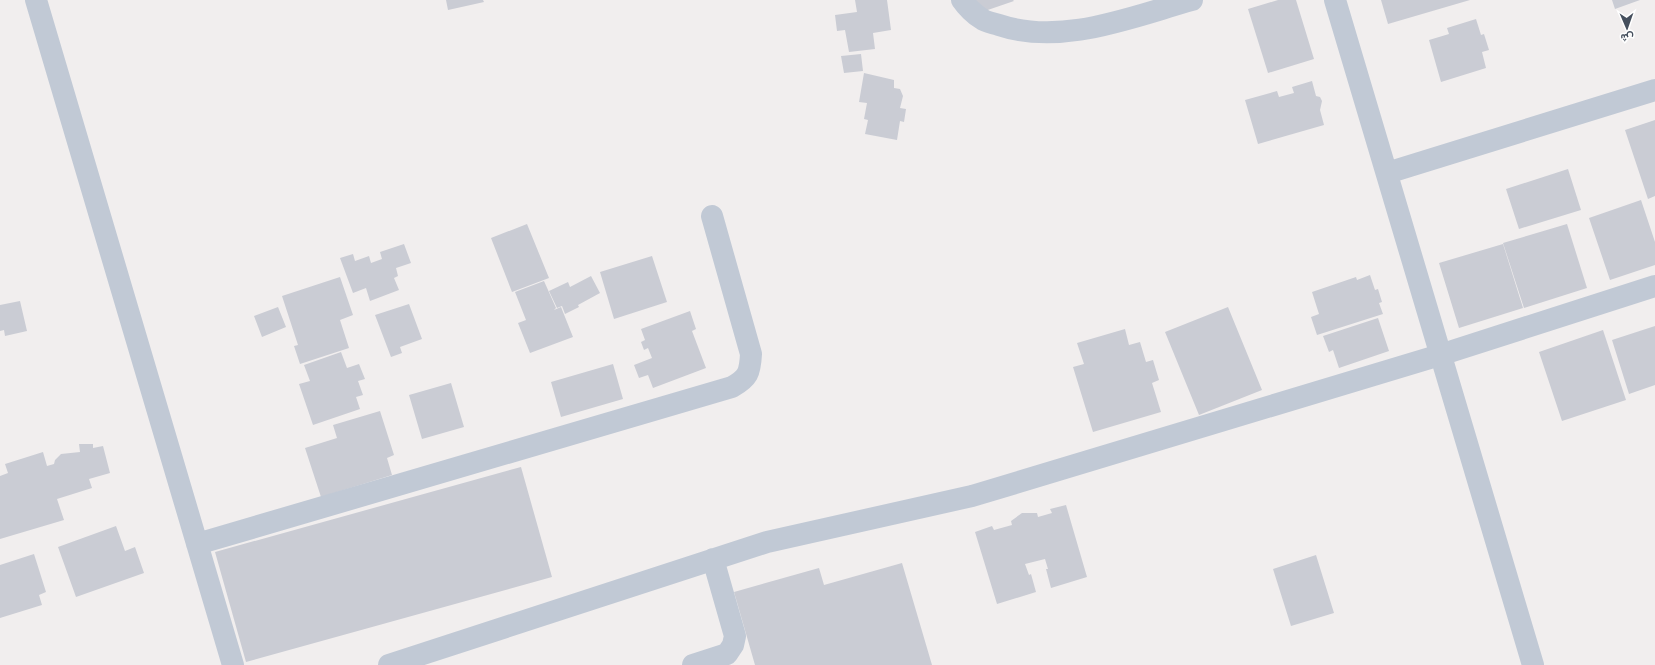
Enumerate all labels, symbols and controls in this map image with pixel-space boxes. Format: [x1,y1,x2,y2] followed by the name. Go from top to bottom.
[1607,8,1647,48] north arrow
[1620,31,1634,46] text: ش

